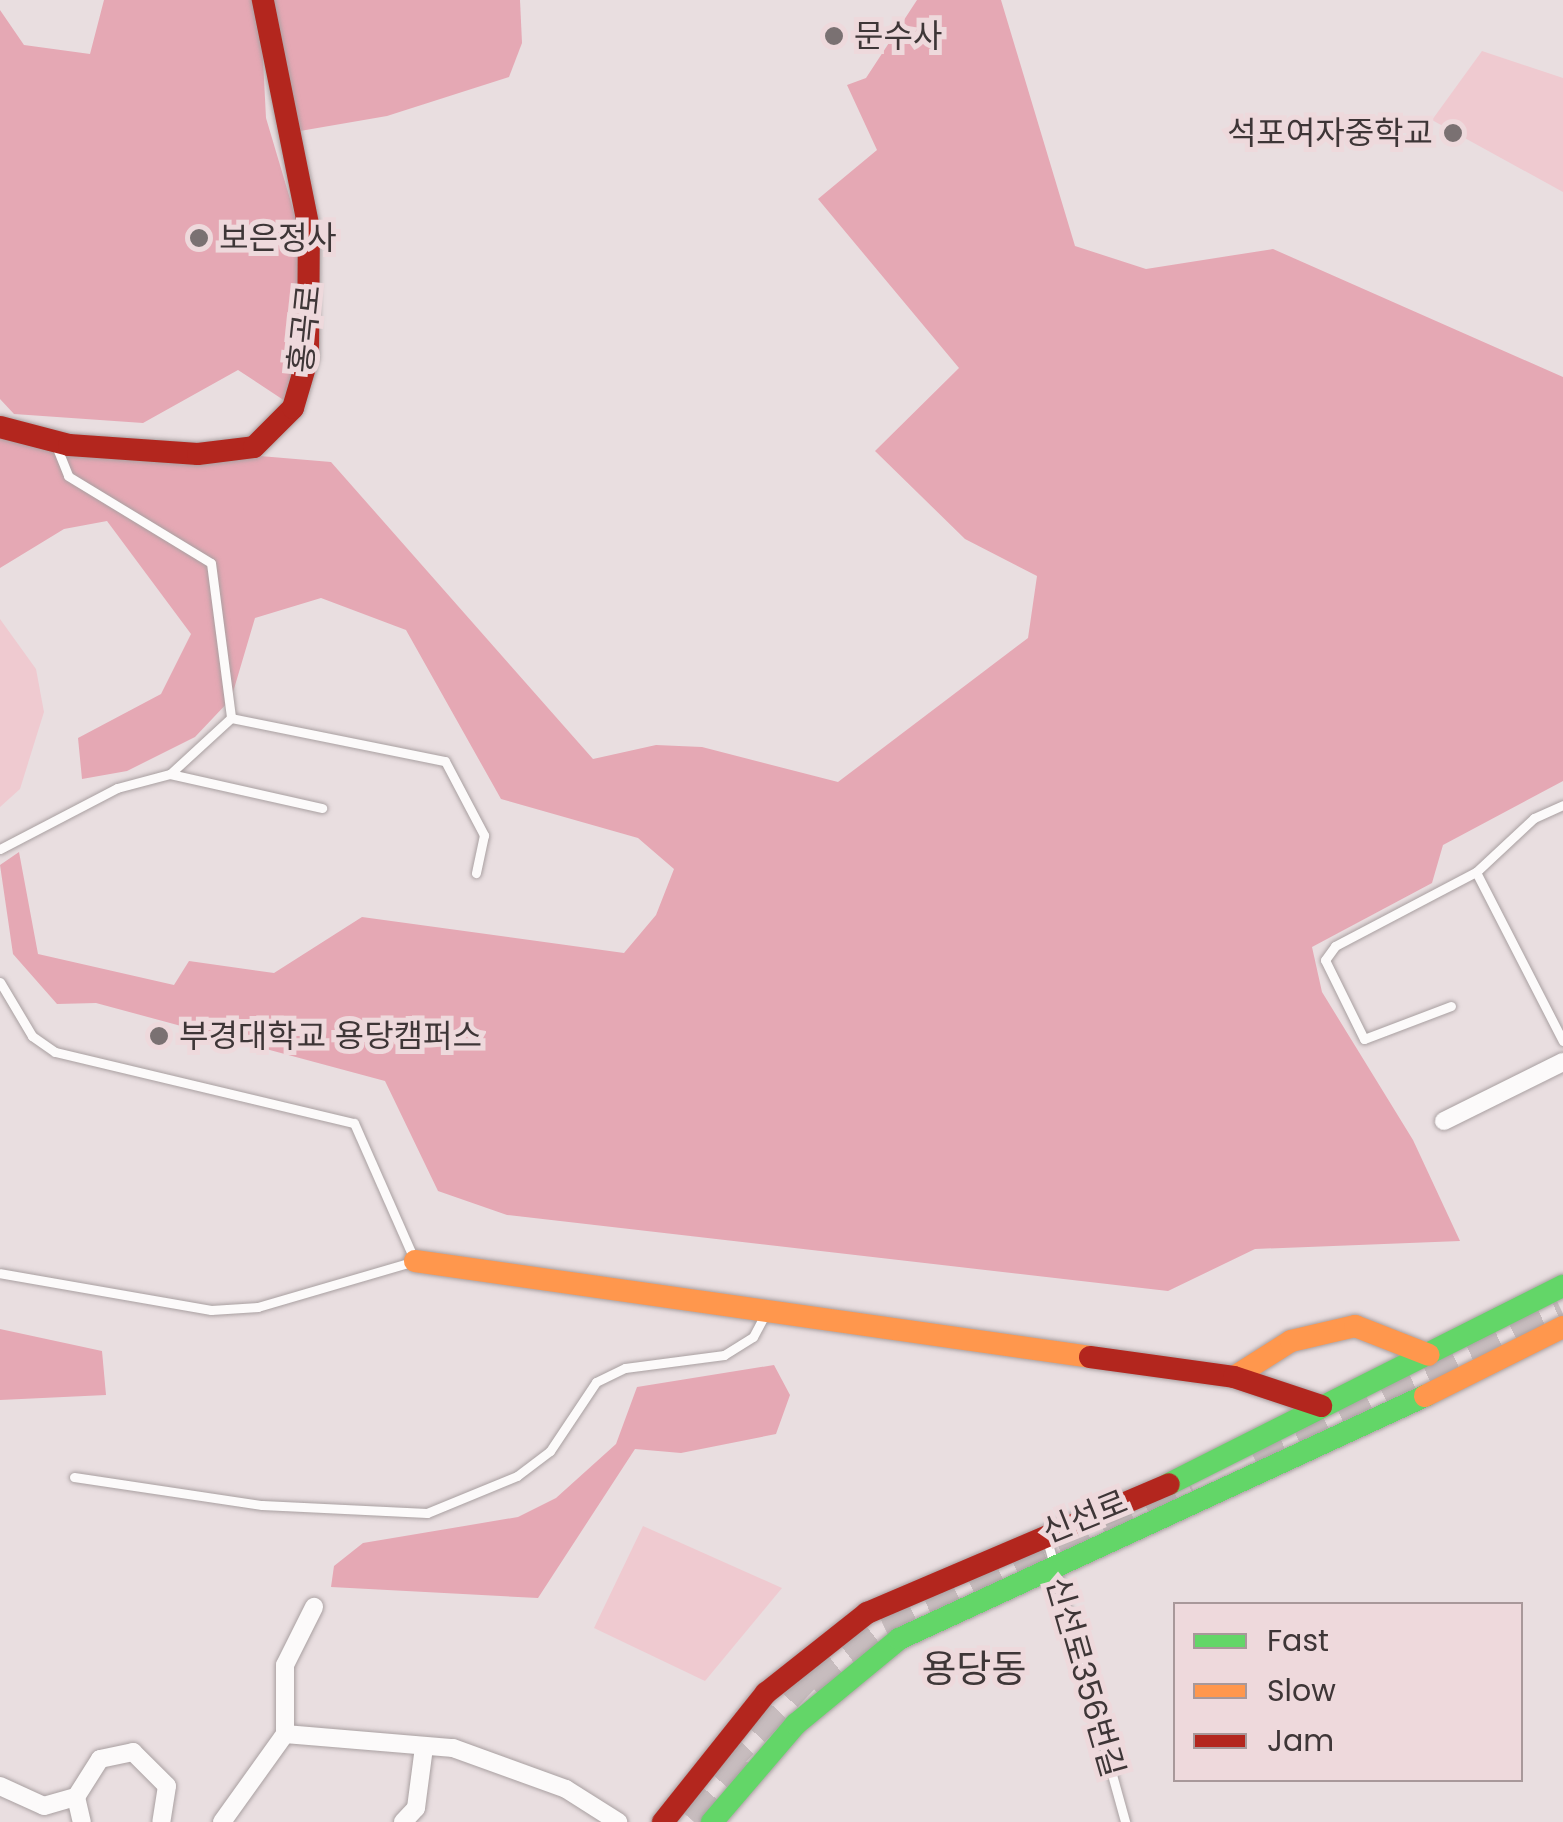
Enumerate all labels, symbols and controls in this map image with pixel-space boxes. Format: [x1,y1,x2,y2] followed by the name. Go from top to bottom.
[854,17,942,55] place label: 문수사
[823,25,845,47] marker: 문수사
[1227,114,1433,152] place label: 석포여자중학교
[1442,122,1464,144] marker: 석포여자중학교
[219,219,337,257] place label: 보은정사
[188,227,210,249] marker: 보은정사
[281,283,329,375] street label: 홍곡로
[179,1017,482,1055] place label: 부경대학교 용당캠퍼스
[148,1025,170,1047] marker: 부경대학교 용당캠퍼스
[1037,1483,1133,1551] street label: 신선로
[1038,1572,1132,1782] street label: 신선로356번길
[1173,1602,1523,1782] legend
[1267,1619,1329,1662] text: Fast
[922,1646,1026,1692] district label: 용당동
[1267,1669,1336,1712] text: Slow
[1267,1719,1334,1762] text: Jam

